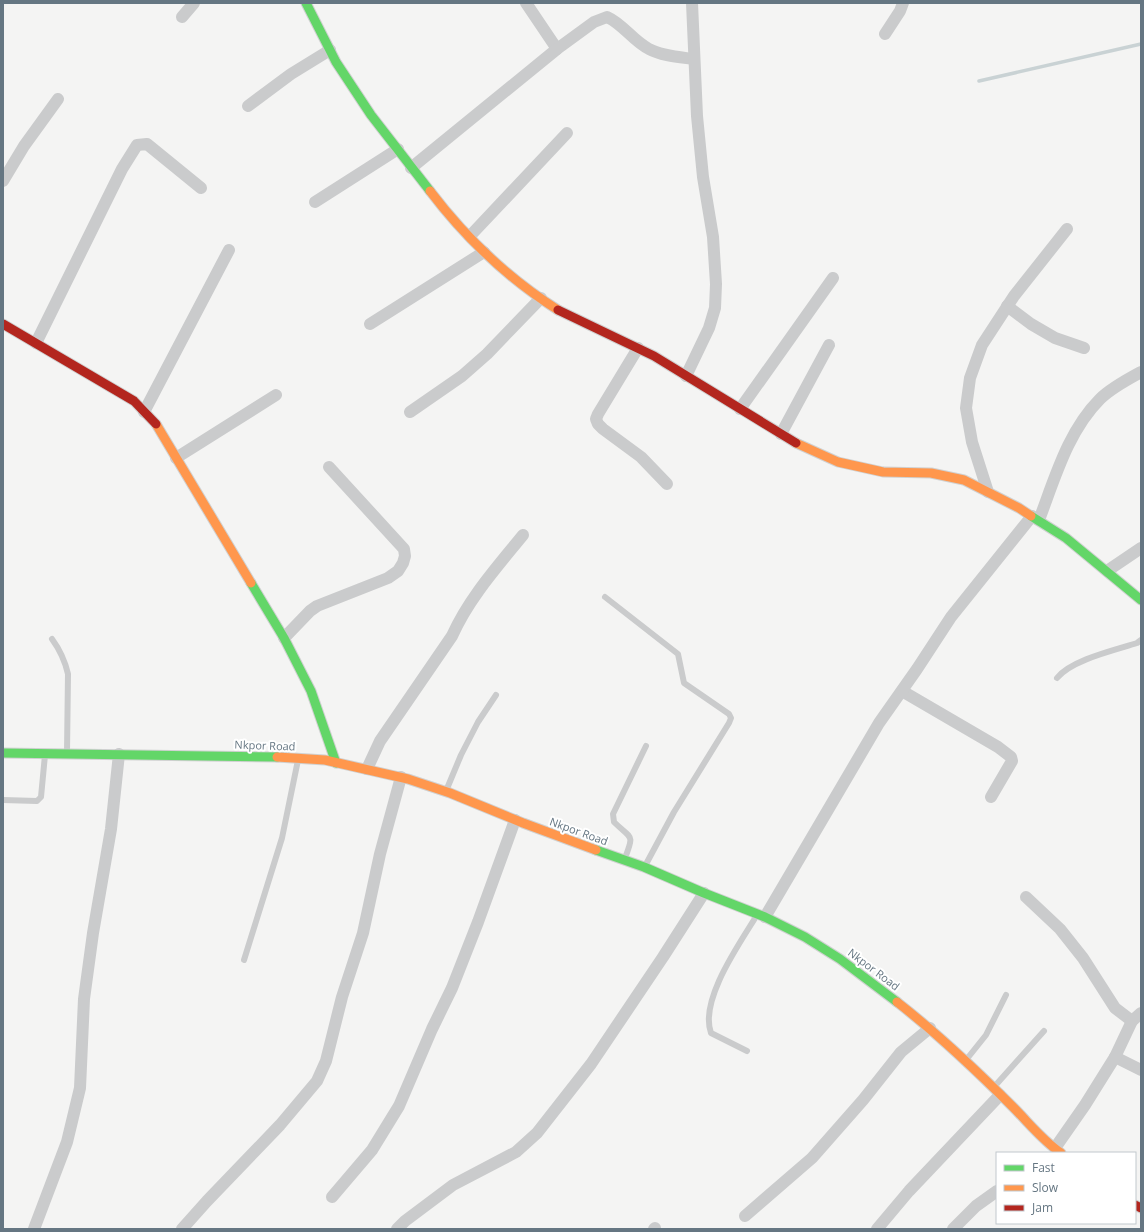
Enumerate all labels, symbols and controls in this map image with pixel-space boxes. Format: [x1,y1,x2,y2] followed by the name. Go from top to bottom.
[234,736,296,754] street label: Nkpor Road
[548,814,610,848] street label: Nkpor Road
[845,945,903,993] street label: Nkpor Road
[996,1152,1136,1224] legend
[1032,1159,1055,1176] text: Fast
[1032,1179,1059,1196] text: Slow
[1031,1199,1053,1216] text: Jam

